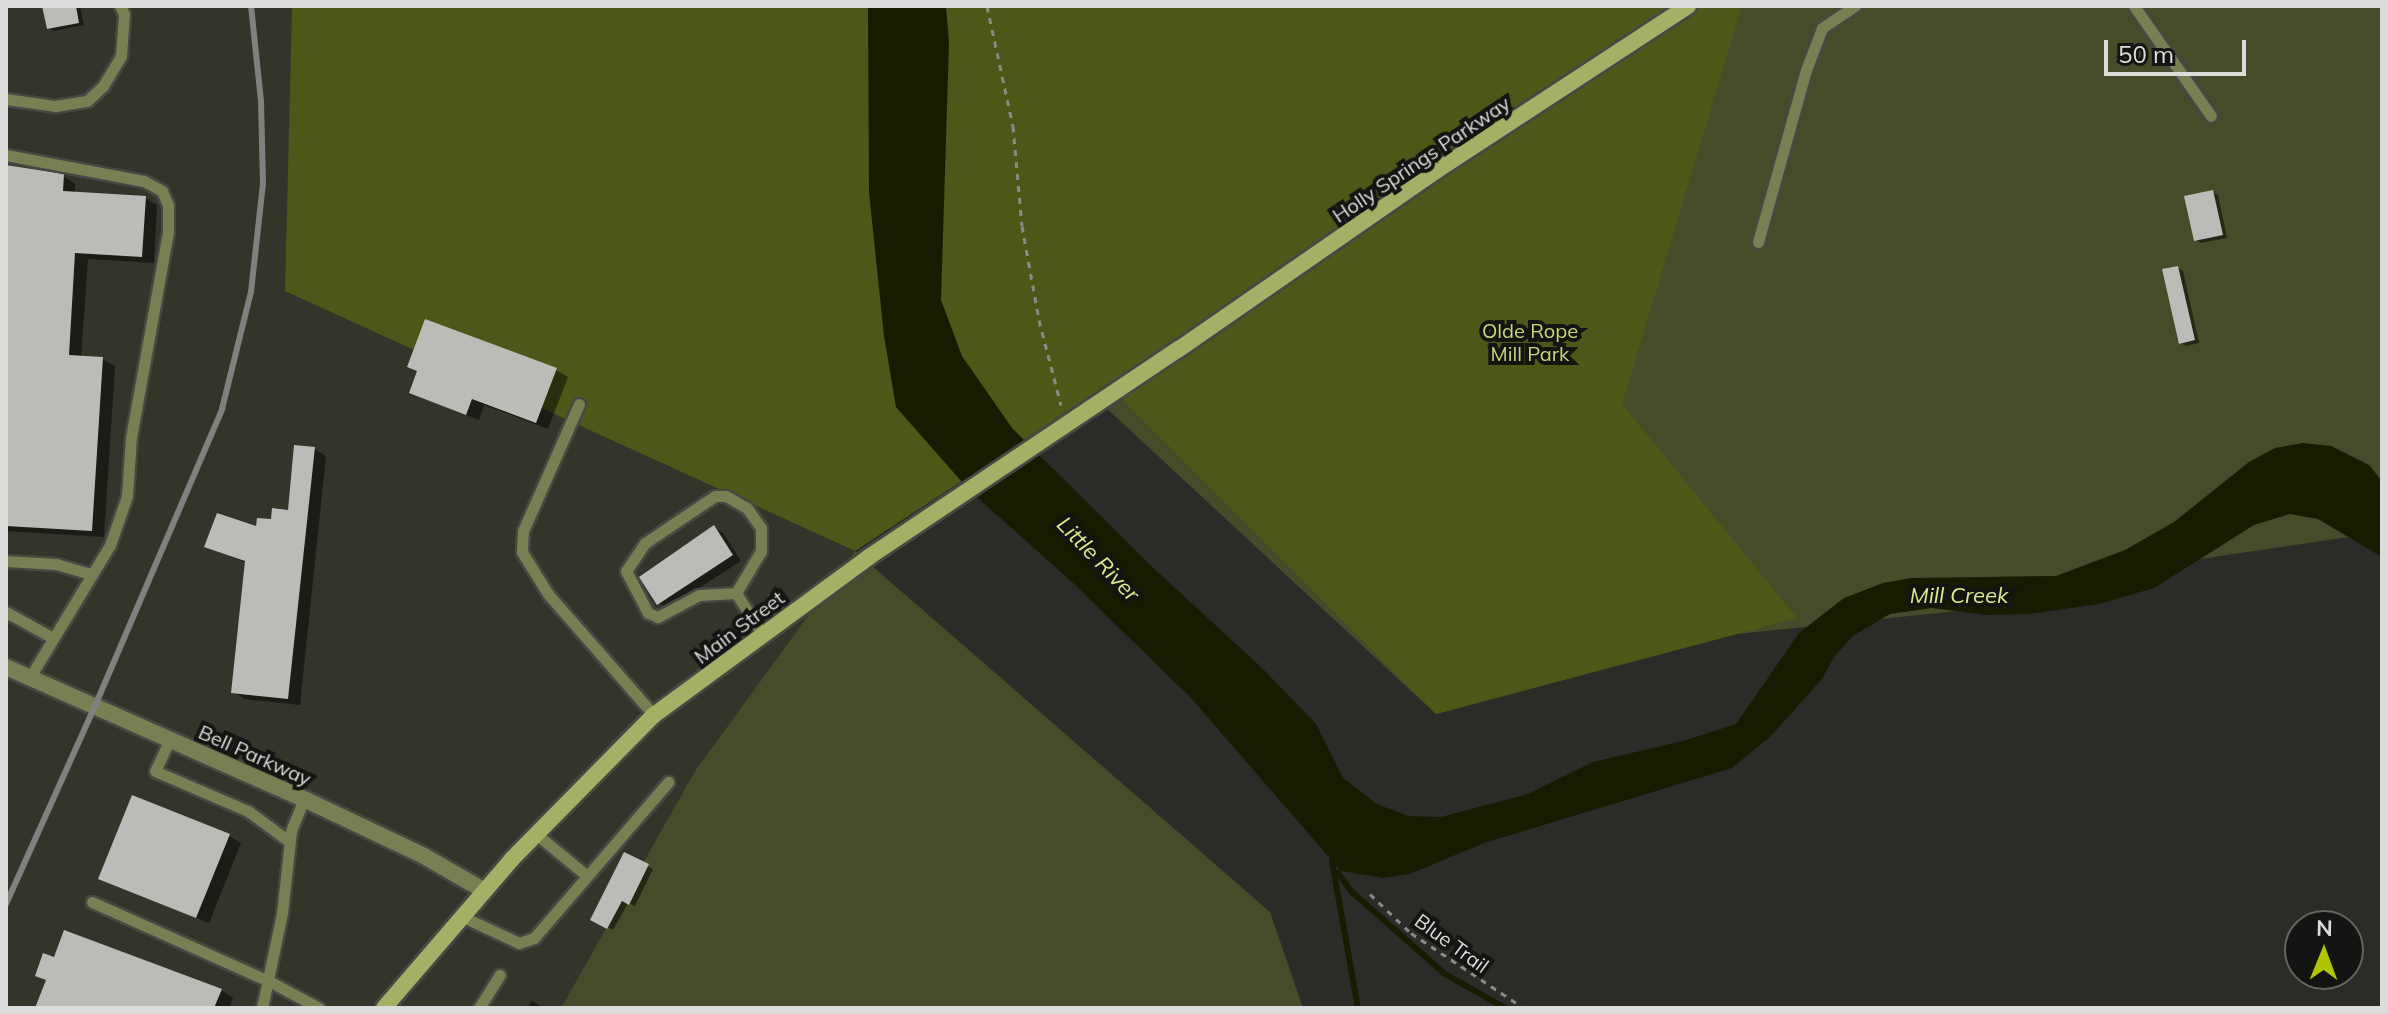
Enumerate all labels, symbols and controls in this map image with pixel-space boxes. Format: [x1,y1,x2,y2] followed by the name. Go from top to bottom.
[2108,24,2250,74] scale bar
[2118,39,2174,69] text: 50 m
[1328,91,1514,227] street label: Holly Springs Parkway
[1482,319,1578,366] park label: Olde Rope Mill Park
[1051,511,1145,607] water label: Little River
[1910,583,2008,609] water label: Mill Creek
[689,585,789,669] street label: Main Street
[195,719,315,791] street label: Bell Parkway
[1410,908,1494,978] street label: Blue Trail
[2284,910,2364,990] north arrow
[2316,914,2333,942] text: N

